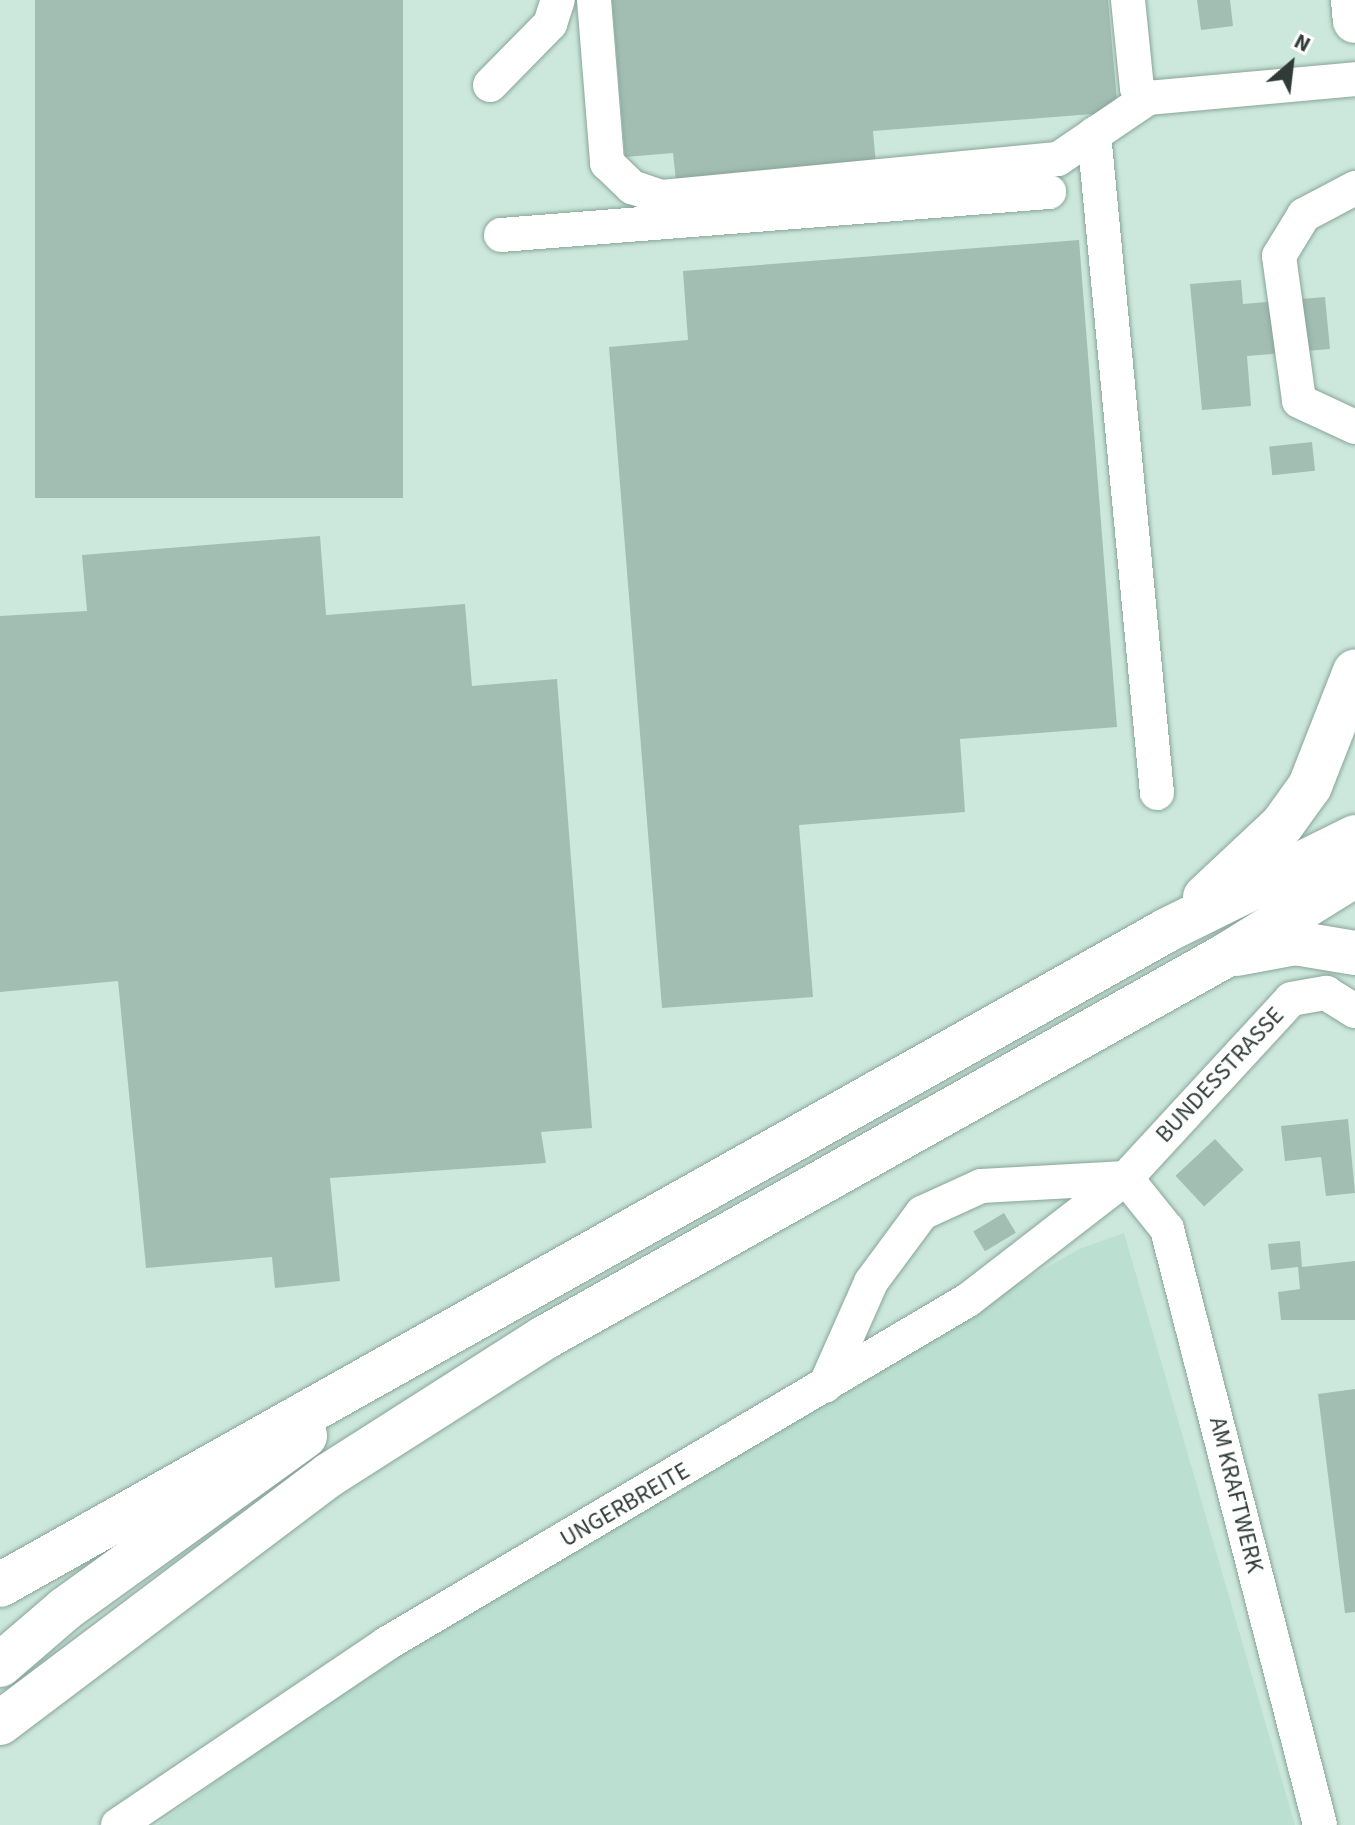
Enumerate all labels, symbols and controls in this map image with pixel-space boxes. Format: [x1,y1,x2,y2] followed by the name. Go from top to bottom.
[1251,24,1331,104] north arrow
[1288,25,1316,60] text: N
[1150,1001,1290,1149] street label: BUNDESSTRASSE
[1203,1414,1269,1576] street label: AM KRAFTWERK
[555,1456,695,1554] street label: UNGERBREITE

